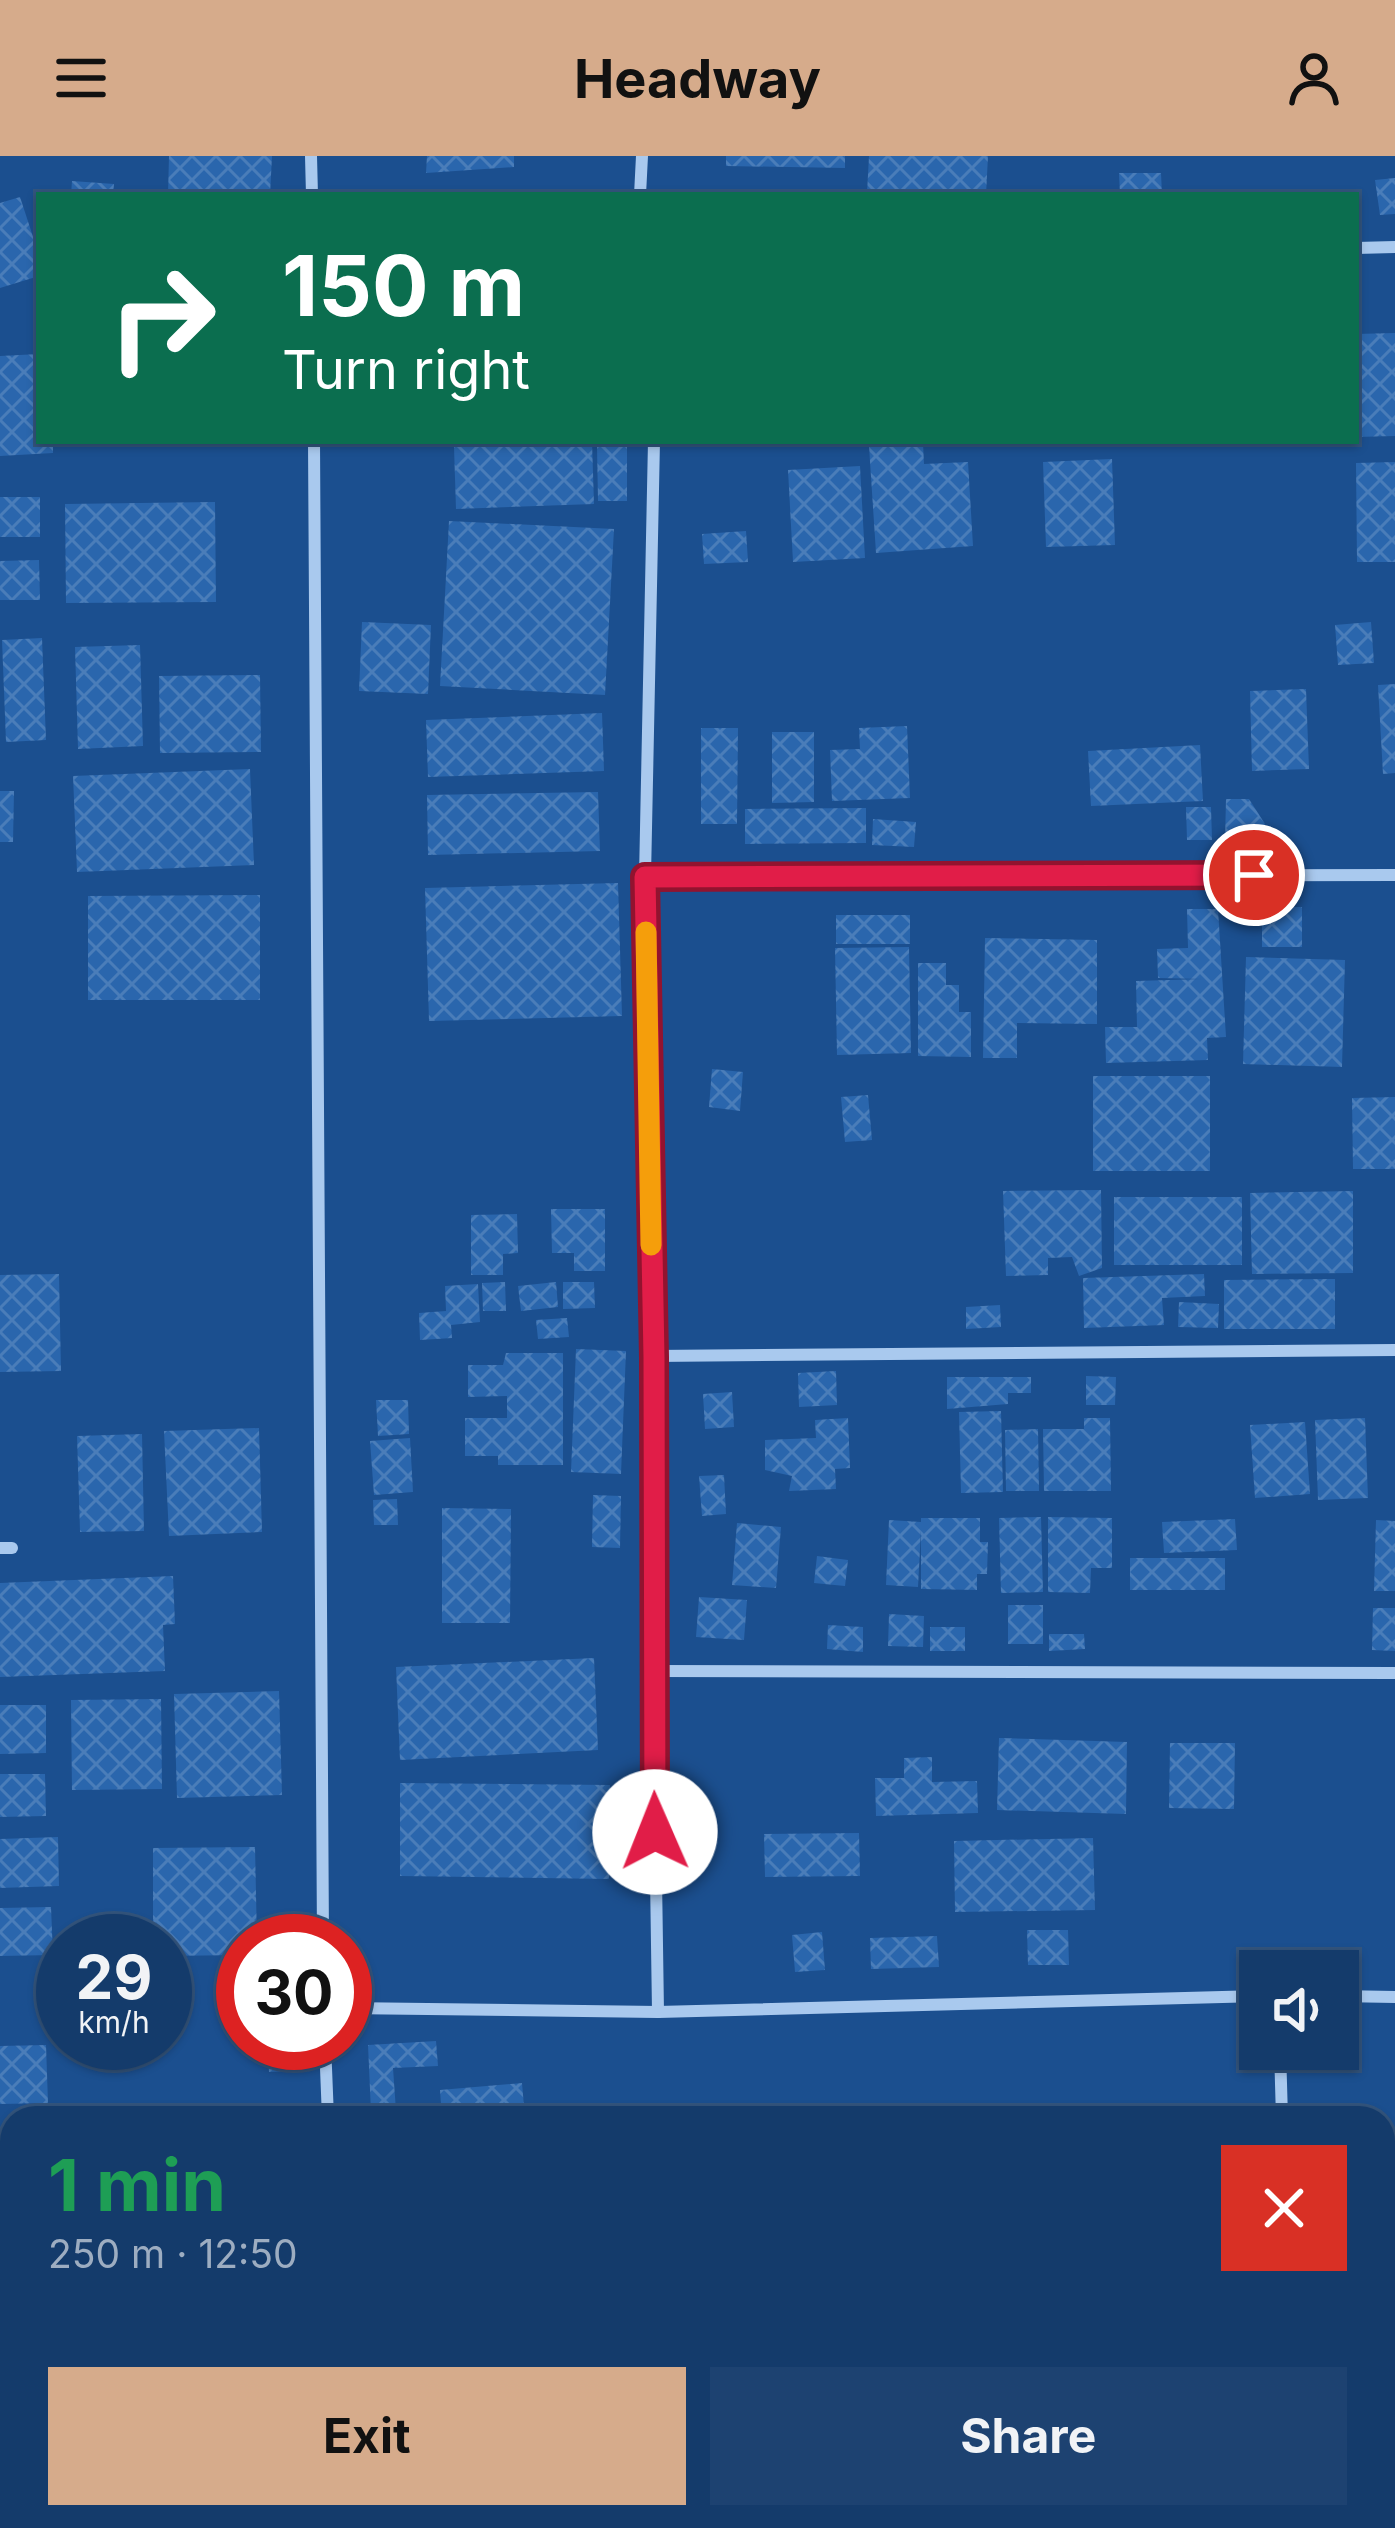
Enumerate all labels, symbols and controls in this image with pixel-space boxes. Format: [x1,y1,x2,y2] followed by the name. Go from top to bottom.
[48,45,114,111] icon: menu
[1281,45,1347,111] icon: person
[574,46,821,111] text: Headway
[282,235,525,336] text: 150 m
[84,240,240,396] icon: right
[282,337,530,402] text: Turn right
[1203,824,1305,926] pin
[1221,842,1287,908] icon: arrive
[592,1769,718,1895] position arrow
[216,1914,372,2070] speed limit sign: 30
[76,1941,152,2013] text: 29
[1239,1950,1359,2070] map controls
[1239,1950,1359,2070] button: sound
[78,2004,150,2040] text: km/h
[48,2141,226,2228] text: 1 min
[1221,2145,1347,2271] button: close
[48,2230,298,2277] text: 250 m · 12:50
[48,2367,686,2505] button: Exit
[710,2367,1347,2505] button: Share

